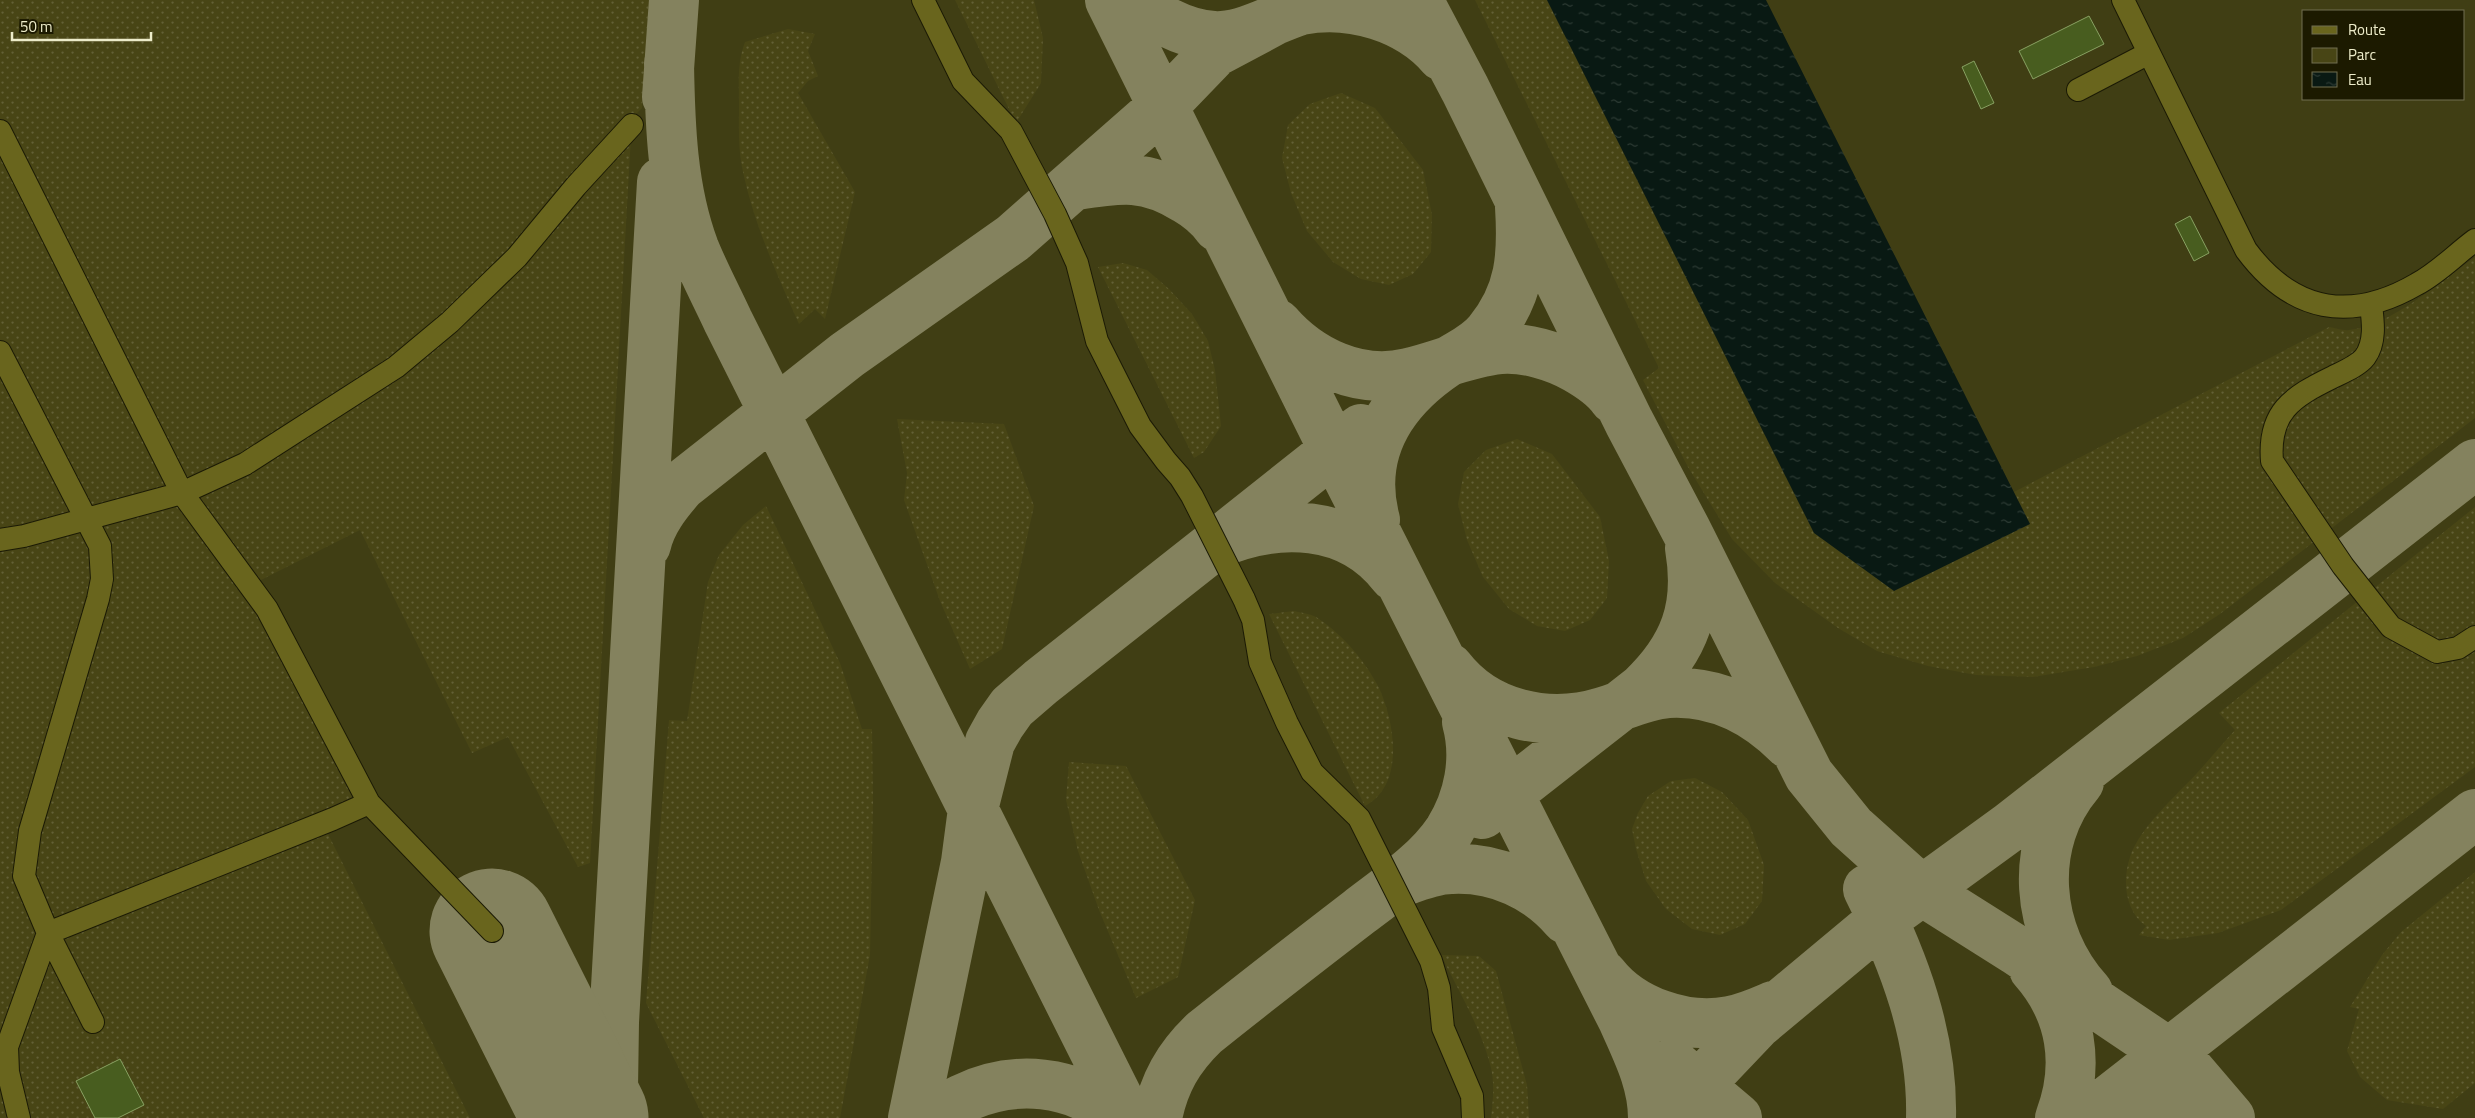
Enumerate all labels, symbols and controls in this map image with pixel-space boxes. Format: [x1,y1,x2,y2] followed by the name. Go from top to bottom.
[12,10,151,42] scale bar
[2302,10,2465,100] legend
[20,15,53,38] text: 50 m
[2348,18,2386,41] text: Route
[2348,43,2376,66] text: Parc
[2348,68,2372,91] text: Eau

